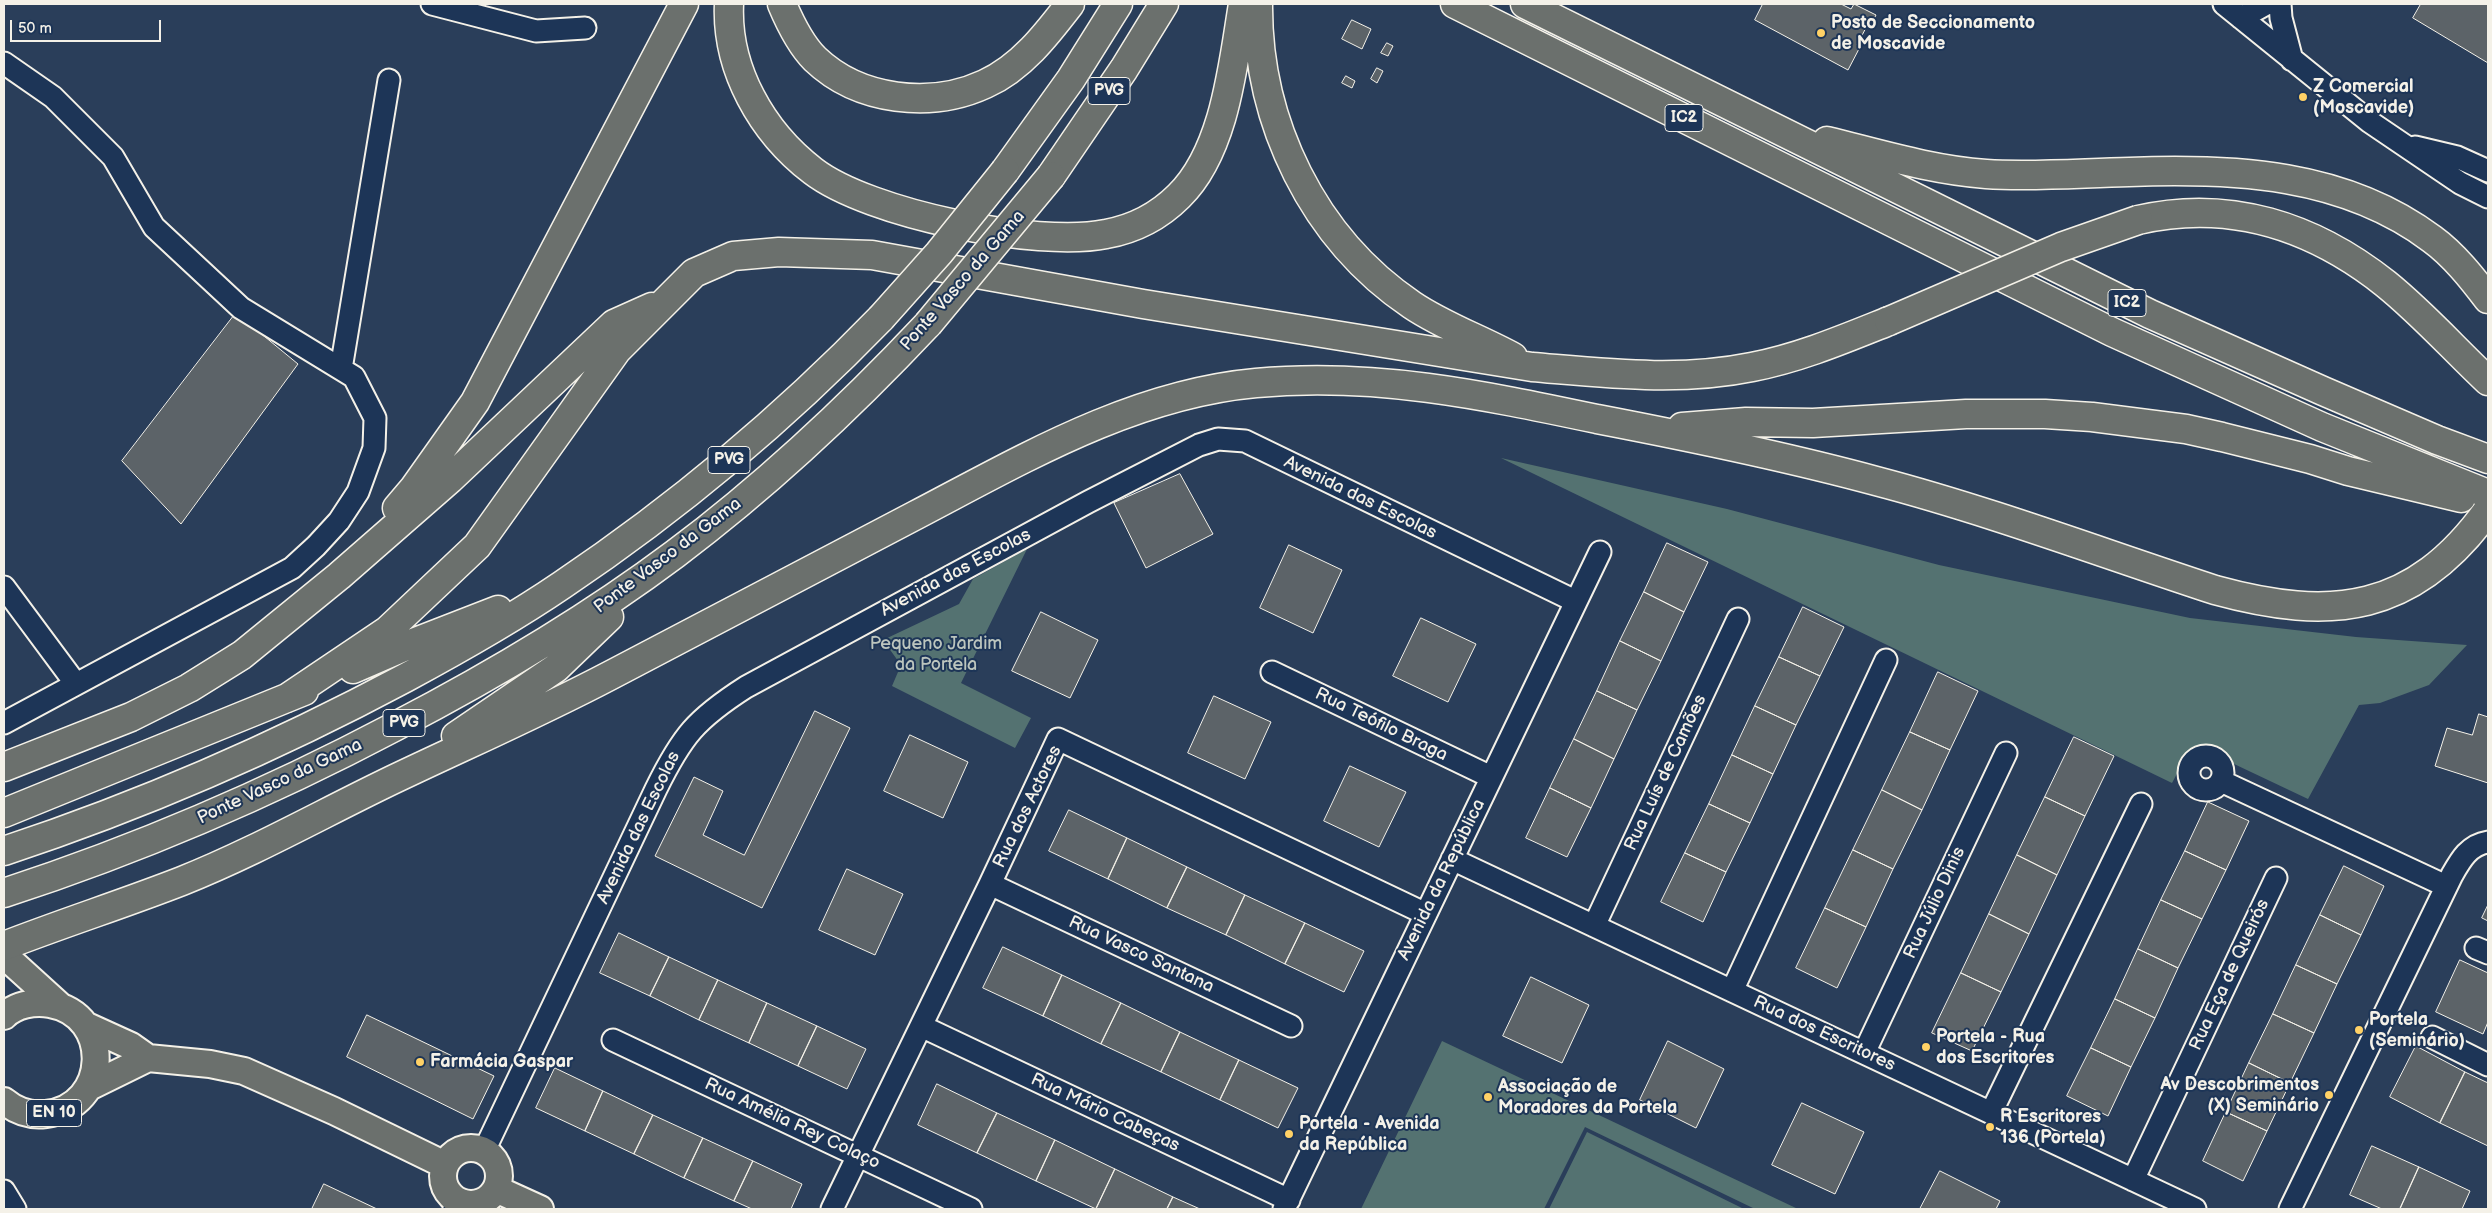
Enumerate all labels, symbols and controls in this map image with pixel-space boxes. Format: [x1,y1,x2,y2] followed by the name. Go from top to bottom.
[12,10,164,42] scale bar
[1831,12,2035,54] place label: Posto de Seccionamento de Moscavide
[18,19,52,38] text: 50 m
[1815,27,1827,39] marker: Posto de Seccionamento de Moscavide
[2313,76,2414,118] place label: Z Comercial (Moscavide)
[1088,78,1130,104] road number: PVG
[2297,91,2309,103] marker: Z Comercial (Moscavide)
[1665,105,1703,132] road number: IC2
[896,206,1030,356] street label: Ponte Vasco da Gama
[2108,290,2146,316] road number: IC2
[708,446,750,474] road number: PVG
[1280,452,1440,544] street label: Avenida das Escolas
[590,493,746,619] street label: Ponte Vasco da Gama
[877,524,1035,622] street label: Avenida das Escolas
[870,633,1002,676] park label: Pequeno Jardim da Portela
[1311,684,1451,766] street label: Rua Teófilo Braga
[1620,691,1712,855] street label: Rua Luís de Camões
[383,710,425,736] road number: PVG
[194,734,366,830] street label: Ponte Vasco da Gama
[989,742,1067,872] street label: Rua dos Actores
[593,748,685,908] street label: Avenida das Escolas
[1394,796,1490,964] street label: Avenida da República
[1900,844,1970,962] street label: Rua Júlio Dinis
[2185,896,2275,1054] street label: Rua Eça de Queirós
[1065,912,1217,998] street label: Rua Vasco Santana
[1750,992,1898,1076] street label: Rua dos Escritores
[2369,1009,2465,1052] place label: Portela (Seminário)
[2353,1024,2365,1036] marker: Portela (Seminário)
[1936,1026,2054,1068] place label: Portela - Rua dos Escritores
[1920,1041,1932,1053] marker: Portela - Rua dos Escritores
[430,1051,573,1073] place label: Farmácia Gaspar
[414,1056,426,1068] marker: Farmácia Gaspar
[1027,1069,1183,1157] street label: Rua Mário Cabeças
[701,1074,883,1174] street label: Rua Amélia Rey Colaço
[2161,1074,2319,1116] place label: Av Descobrimentos (X) Seminário
[1498,1076,1677,1118] place label: Associação de Moradores da Portela
[2323,1089,2335,1101] marker: Av Descobrimentos (X) Seminário
[1482,1091,1494,1103] marker: Associação de Moradores da Portela
[27,1100,82,1126] road number: EN 10
[2000,1106,2106,1148] place label: R Escritores 136 (Portela)
[1299,1113,1440,1156] place label: Portela - Avenida da República
[1984,1121,1996,1133] marker: R Escritores 136 (Portela)
[1283,1128,1295,1140] marker: Portela - Avenida da República

